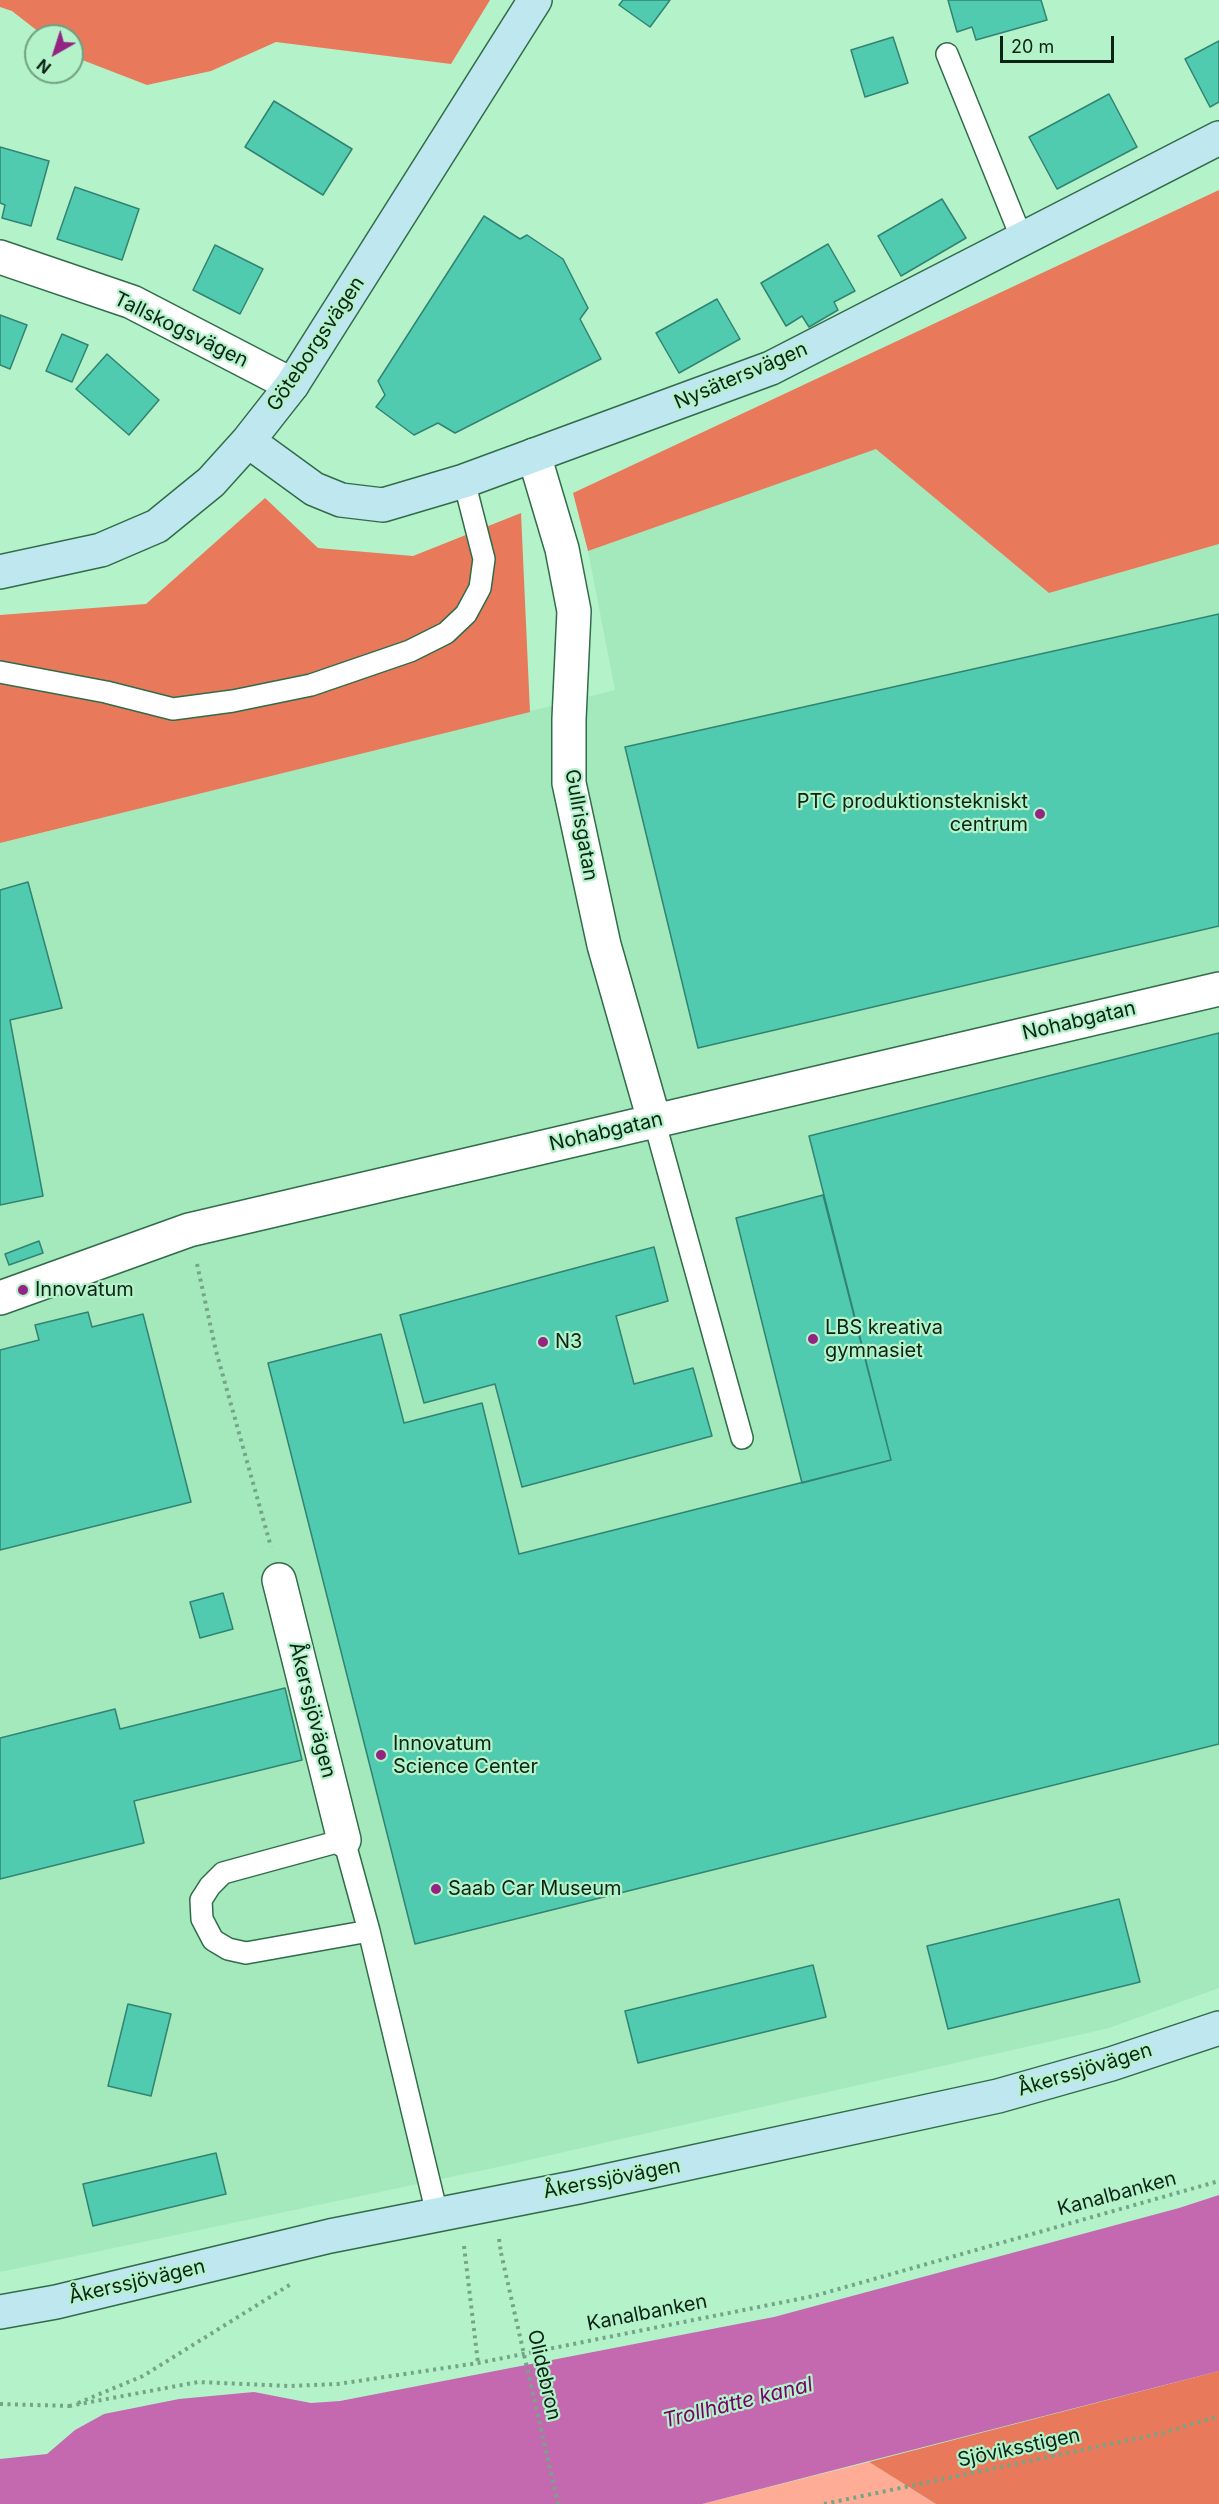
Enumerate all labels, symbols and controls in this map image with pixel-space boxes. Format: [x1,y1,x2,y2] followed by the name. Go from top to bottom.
[24,24,84,84] north arrow
[1003,24,1117,62] scale bar
[1011,36,1054,57] text: 20 m
[33,55,55,78] text: N
[262,272,370,416] street label: Göteborgsvägen
[110,287,252,373] street label: Tallskogsvägen
[671,337,811,415] street label: Nysätersvägen
[559,767,603,883] street label: Gullrisgatan
[797,790,1028,837] place label: PTC produktionstekniskt centrum
[1033,807,1047,821] marker: PTC produktionstekniskt centrum
[1020,996,1138,1046] street label: Nohabgatan
[547,1107,665,1157] street label: Nohabgatan
[35,1278,134,1302] place label: Innovatum
[16,1283,30,1297] marker: Innovatum
[825,1316,943,1363] place label: LBS kreativa gymnasiet
[555,1330,582,1354] place label: N3
[806,1332,820,1346] marker: LBS kreativa gymnasiet
[536,1335,550,1349] marker: N3
[284,1640,340,1780] street label: Åkerssjövägen
[393,1732,538,1779] place label: Innovatum Science Center
[374,1748,388,1762] marker: Innovatum Science Center
[448,1877,622,1901] place label: Saab Car Museum
[429,1882,443,1896] marker: Saab Car Museum
[1015,2038,1155,2102] street label: Åkerssjövägen
[541,2154,683,2204] street label: Åkerssjövägen
[1055,2167,1179,2221] street label: Kanalbanken
[66,2255,208,2309] street label: Åkerssjövägen
[585,2290,709,2336] street label: Kanalbanken
[522,2327,566,2423] street label: Olidebron
[661,2372,815,2434] water label: Trollhätte kanal
[956,2423,1082,2473] street label: Sjöviksstigen

